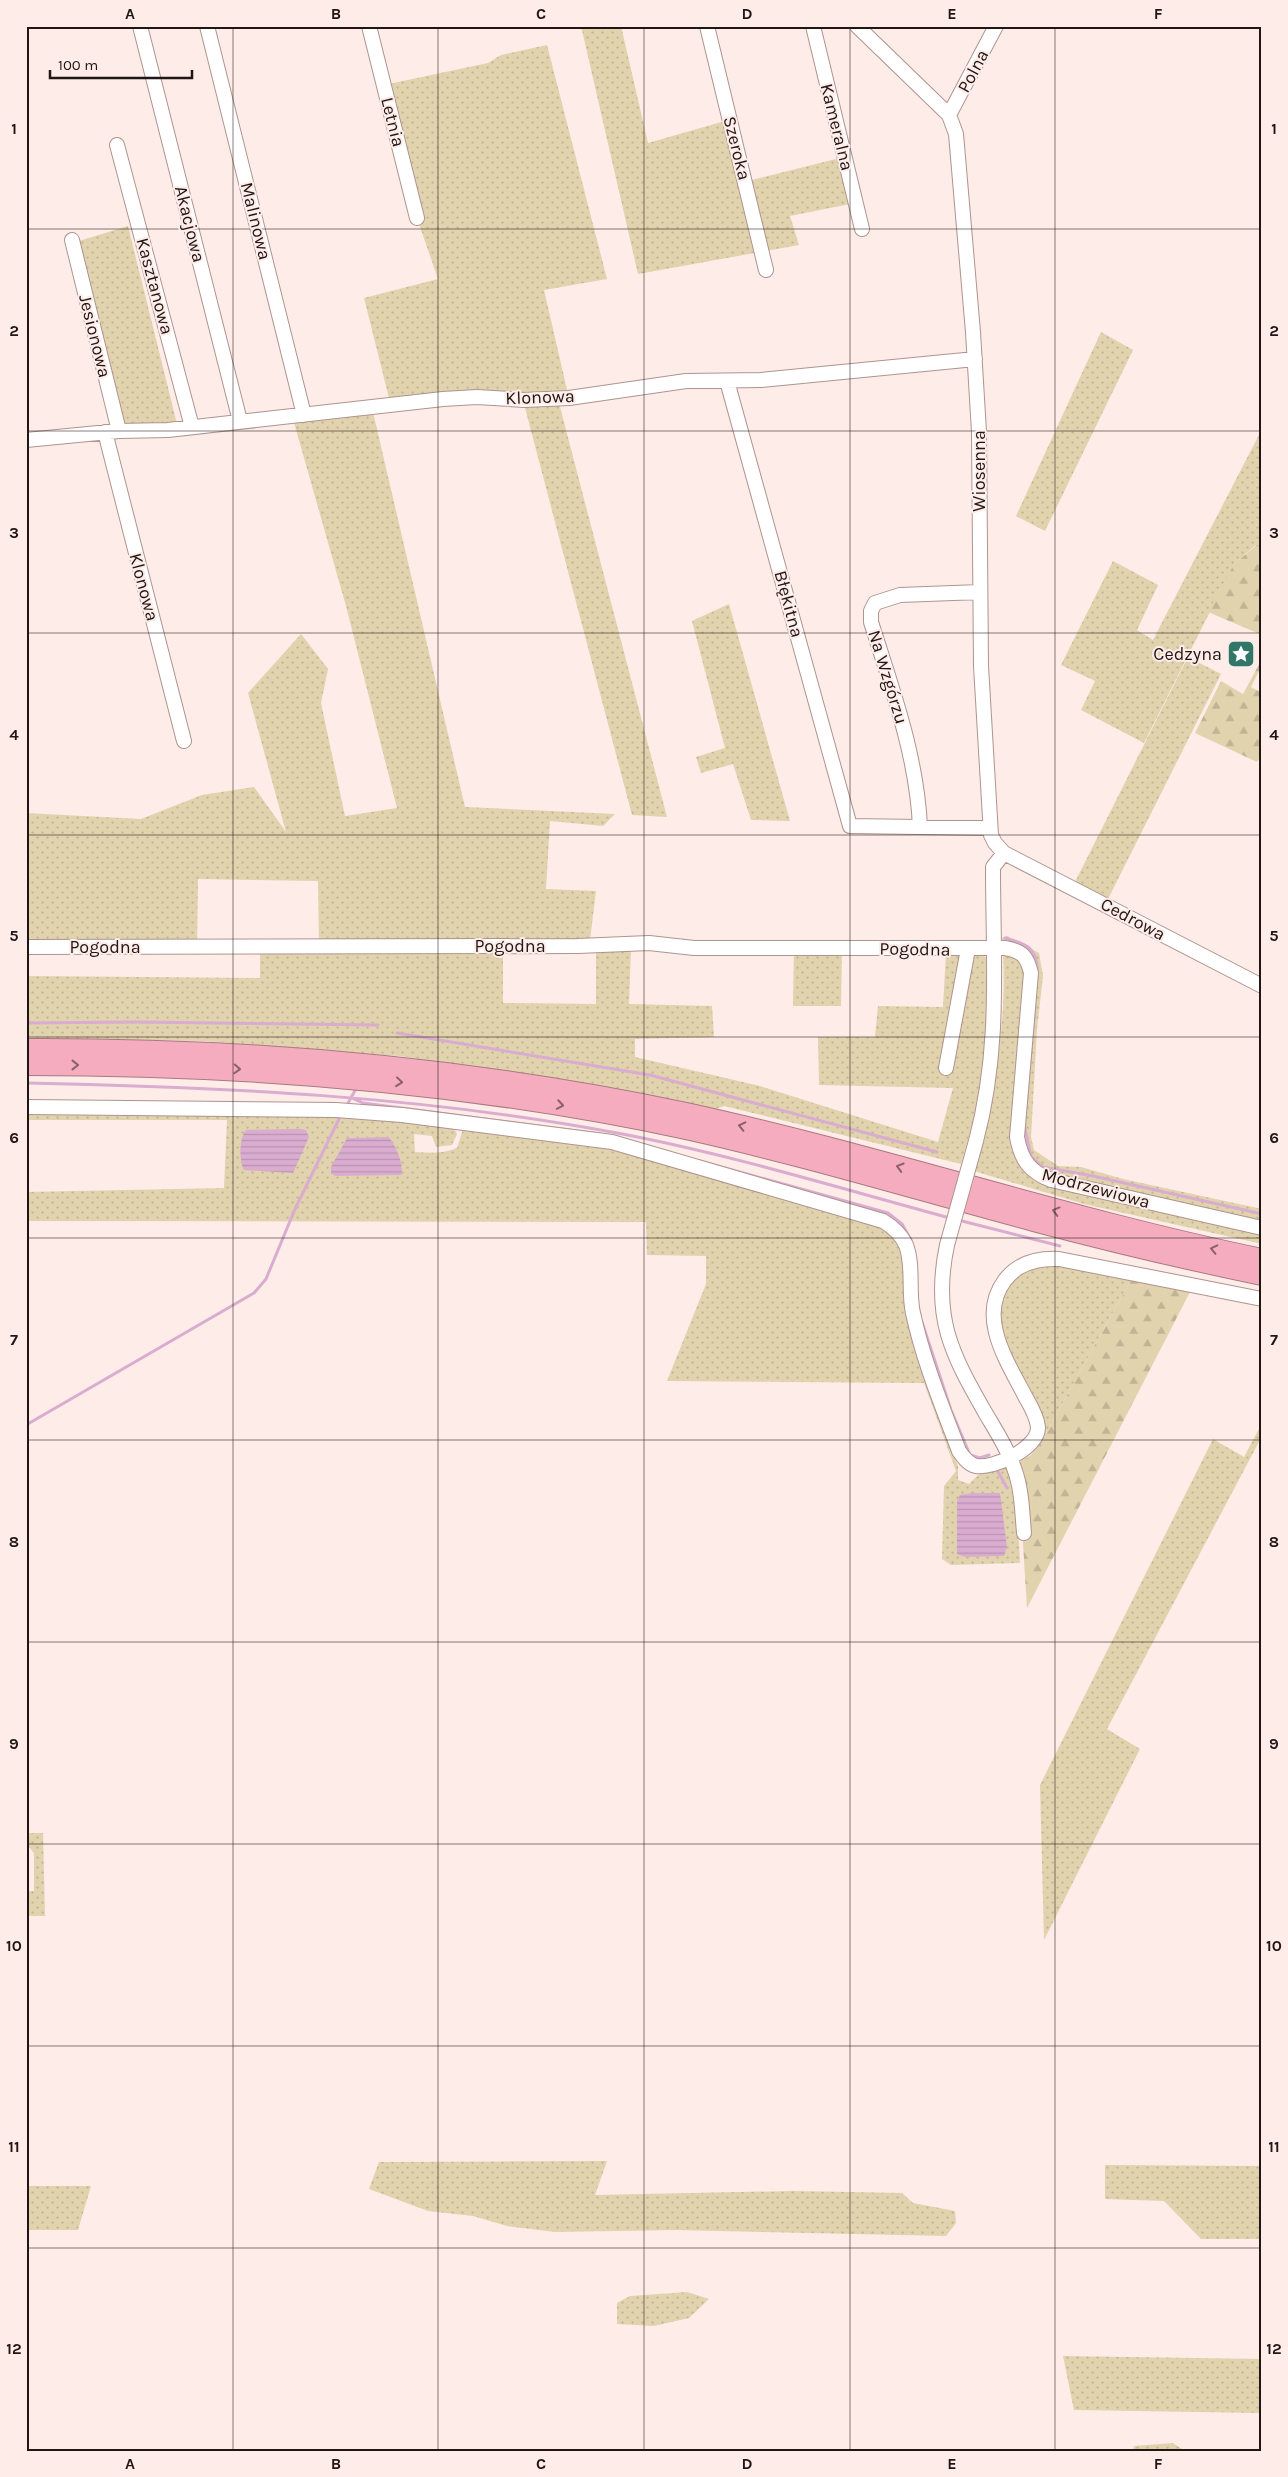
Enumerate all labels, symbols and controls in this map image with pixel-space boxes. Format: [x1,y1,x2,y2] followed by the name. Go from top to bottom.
[125,4,135,23] text: A
[331,4,341,23] text: B
[536,4,546,23] text: C
[742,4,753,23] text: D
[947,4,957,23] text: E
[1154,4,1163,23] text: F
[953,46,993,96] street label: Polna
[50,48,192,80] scale bar
[58,56,98,74] text: 100 m
[816,81,858,173] street label: Kameralna
[376,95,410,149] street label: Letnia
[718,114,756,182] street label: Szeroka
[11,119,17,138] text: 1
[1271,119,1277,138] text: 1
[236,180,276,262] street label: Malinowa
[170,183,210,265] street label: Akacjowa
[132,235,178,337] street label: Kasztanowa
[74,292,116,380] street label: Jesionowa
[9,321,19,340] text: 2
[1269,321,1279,340] text: 2
[505,385,575,409] street label: Klonowa
[968,430,990,512] street label: Wiosenna
[9,523,19,542] text: 3
[1269,523,1279,542] text: 3
[124,551,164,623] street label: Klonowa
[770,568,808,640] street label: Błękitna
[863,627,913,727] street label: Na Wzgórzu
[1226,639,1256,669] place icon: Cedzyna
[1153,643,1222,665] place label: Cedzyna
[9,725,19,744] text: 4
[1269,725,1279,744] text: 4
[1097,893,1169,945] street label: Cedrowa
[9,926,19,945] text: 5
[1269,926,1279,945] text: 5
[474,935,546,957] street label: Pogodna
[69,936,141,958] street label: Pogodna
[879,937,951,961] street label: Pogodna
[72,1060,79,1070] one-way arrow
[234,1064,242,1075] one-way arrow
[396,1076,404,1087] one-way arrow
[556,1100,565,1110] one-way arrow
[738,1121,747,1132] one-way arrow
[9,1128,19,1147] text: 6
[1269,1128,1279,1147] text: 6
[896,1163,904,1173] one-way arrow
[1039,1163,1153,1213] street label: Modrzewiowa
[1053,1206,1061,1216] one-way arrow
[1210,1244,1219,1255] one-way arrow
[10,1330,18,1349] text: 7
[1270,1330,1278,1349] text: 7
[9,1532,19,1551] text: 8
[1269,1532,1279,1551] text: 8
[9,1734,19,1753] text: 9
[1269,1734,1279,1753] text: 9
[6,1936,22,1955] text: 10
[1266,1936,1282,1955] text: 10
[8,2137,20,2156] text: 11
[1268,2137,1280,2156] text: 11
[6,2339,22,2358] text: 12
[1266,2339,1282,2358] text: 12
[125,2454,135,2473] text: A
[331,2454,341,2473] text: B
[536,2454,546,2473] text: C
[742,2454,753,2473] text: D
[947,2454,957,2473] text: E
[1154,2454,1163,2473] text: F

